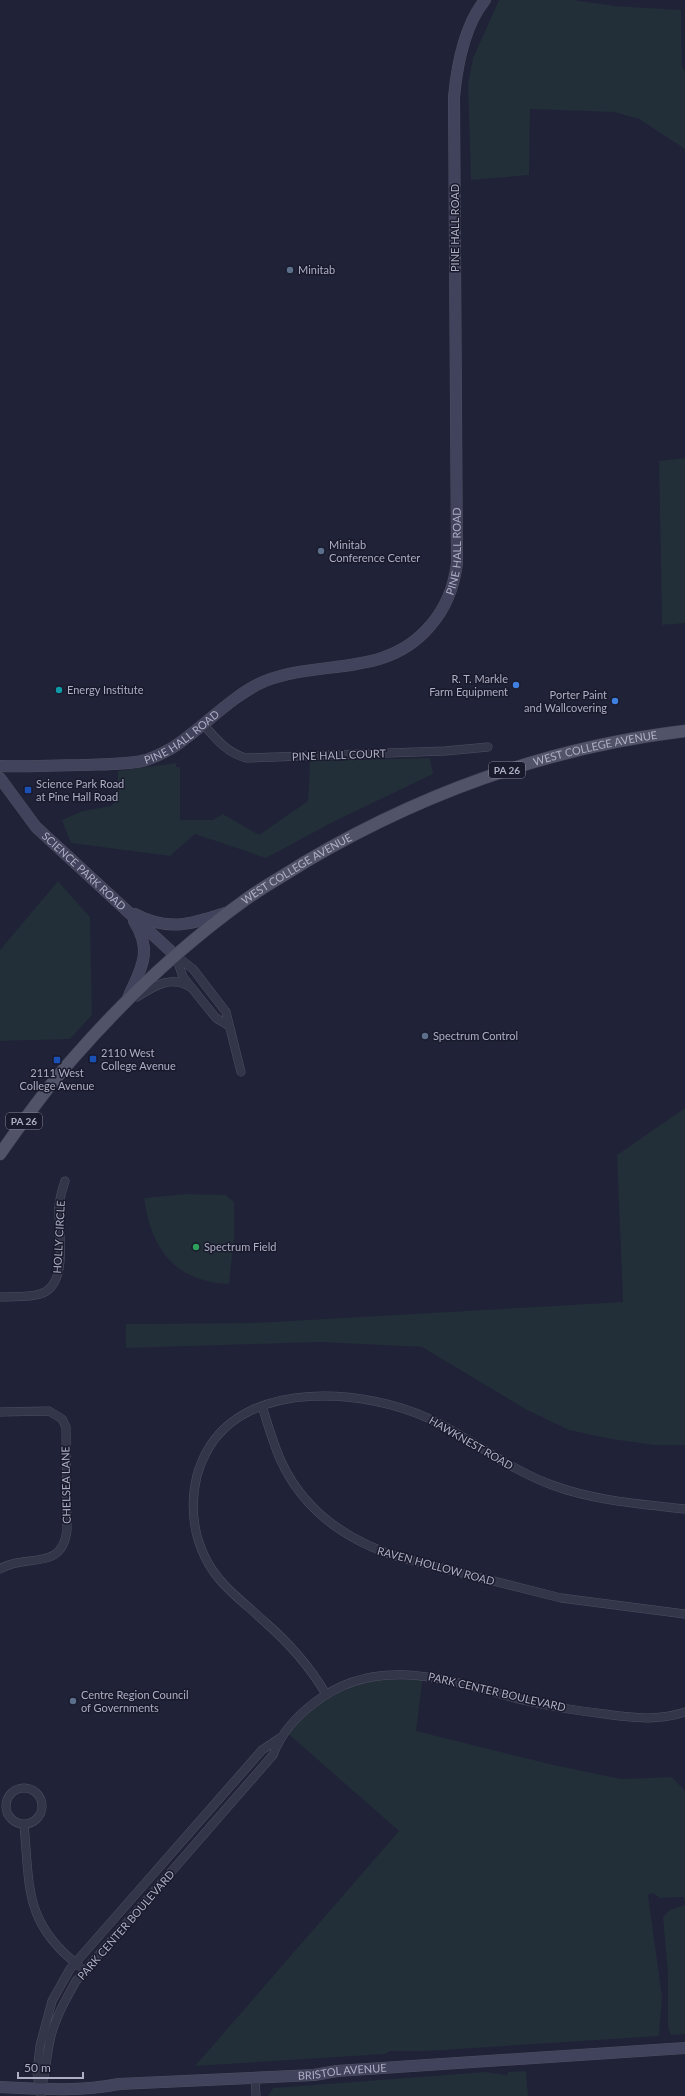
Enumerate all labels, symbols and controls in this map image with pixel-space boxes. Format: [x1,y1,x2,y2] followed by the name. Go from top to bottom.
[448,184,461,272] street label: PINE HALL ROAD
[298,263,335,276] place label: Minitab
[285,265,295,275] marker: Minitab
[443,507,463,597] street label: PINE HALL ROAD
[329,538,420,564] place label: Minitab Conference Center
[316,546,326,556] marker: Minitab Conference Center
[429,672,508,698] place label: R. T. Markle Farm Equipment
[511,680,521,690] marker: R. T. Markle Farm Equipment
[67,683,144,696] place label: Energy Institute
[54,685,64,695] marker: Energy Institute
[524,688,607,714] place label: Porter Paint and Wallcovering
[610,696,620,706] marker: Porter Paint and Wallcovering
[142,707,222,766] street label: PINE HALL ROAD
[532,728,658,768] street label: WEST COLLEGE AVENUE
[292,746,387,763] street label: PINE HALL COURT
[489,762,525,778] road number: PA 26
[36,777,124,803] place label: Science Park Road at Pine Hall Road
[23,785,33,795] marker: Science Park Road at Pine Hall Road
[40,829,129,913] street label: SCIENCE PARK ROAD
[238,830,354,907] street label: WEST COLLEGE AVENUE
[433,1029,518,1042] place label: Spectrum Control
[420,1031,430,1041] marker: Spectrum Control
[101,1046,176,1072] place label: 2110 West College Avenue
[88,1054,98,1064] marker: 2110 West College Avenue
[52,1055,62,1065] marker: 2111 West College Avenue
[20,1066,95,1092] place label: 2111 West College Avenue
[6,1113,42,1129] road number: PA 26
[50,1200,67,1274] street label: HOLLY CIRCLE
[204,1240,276,1253] place label: Spectrum Field
[191,1242,201,1252] marker: Spectrum Field
[427,1413,516,1472] street label: HAWKNEST ROAD
[58,1446,73,1524] street label: CHELSEA LANE
[376,1544,496,1587] street label: RAVEN HOLLOW ROAD
[427,1669,567,1714] street label: PARK CENTER BOULEVARD
[81,1688,189,1714] place label: Centre Region Council of Governments
[68,1696,78,1706] marker: Centre Region Council of Governments
[75,1867,177,1982] street label: PARK CENTER BOULEVARD
[18,2054,83,2080] scale bar
[24,2060,51,2075] text: 50 m
[297,2061,387,2082] street label: BRISTOL AVENUE

